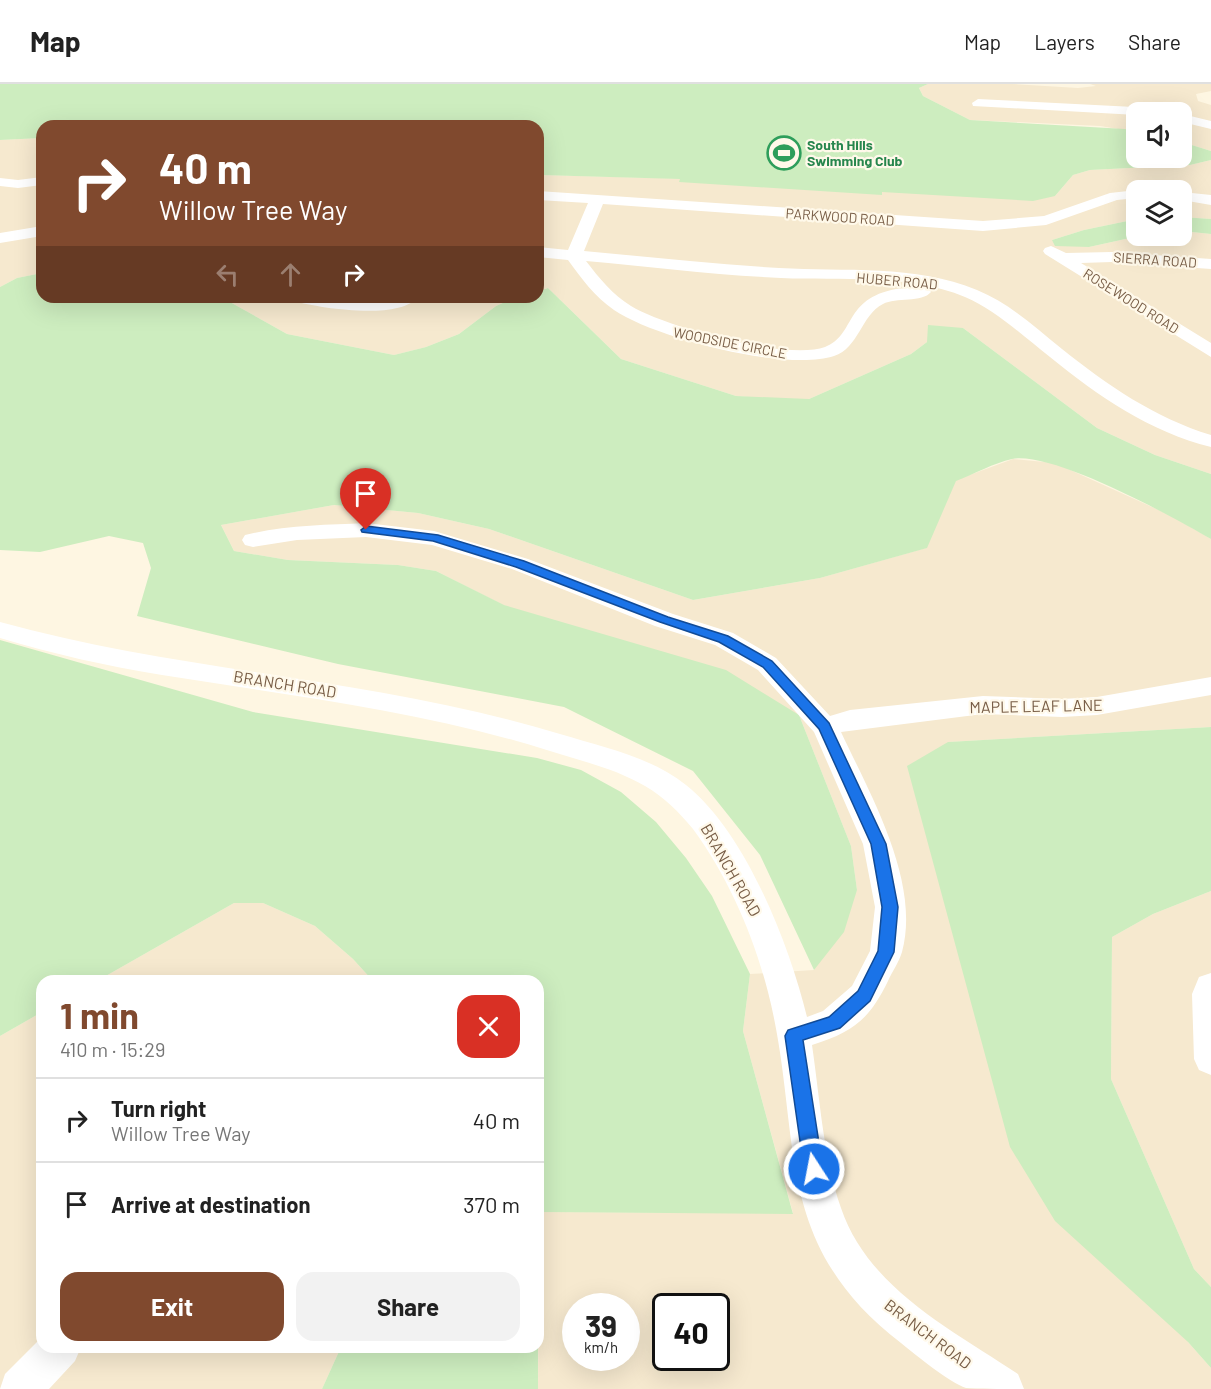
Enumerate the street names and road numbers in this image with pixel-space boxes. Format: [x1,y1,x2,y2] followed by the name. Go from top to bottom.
[785,204,895,229] street label: PARKWOOD ROAD
[1113,248,1197,271] street label: SIERRA ROAD
[1080,264,1182,337] street label: ROSEWOOD ROAD
[856,268,938,293] street label: HUBER ROAD
[672,323,788,362] street label: WOODSIDE CIRCLE
[232,666,338,701] street label: BRANCH ROAD
[969,695,1103,716] street label: MAPLE LEAF LANE
[697,820,766,919] street label: BRANCH ROAD
[881,1295,975,1372] street label: BRANCH ROAD

